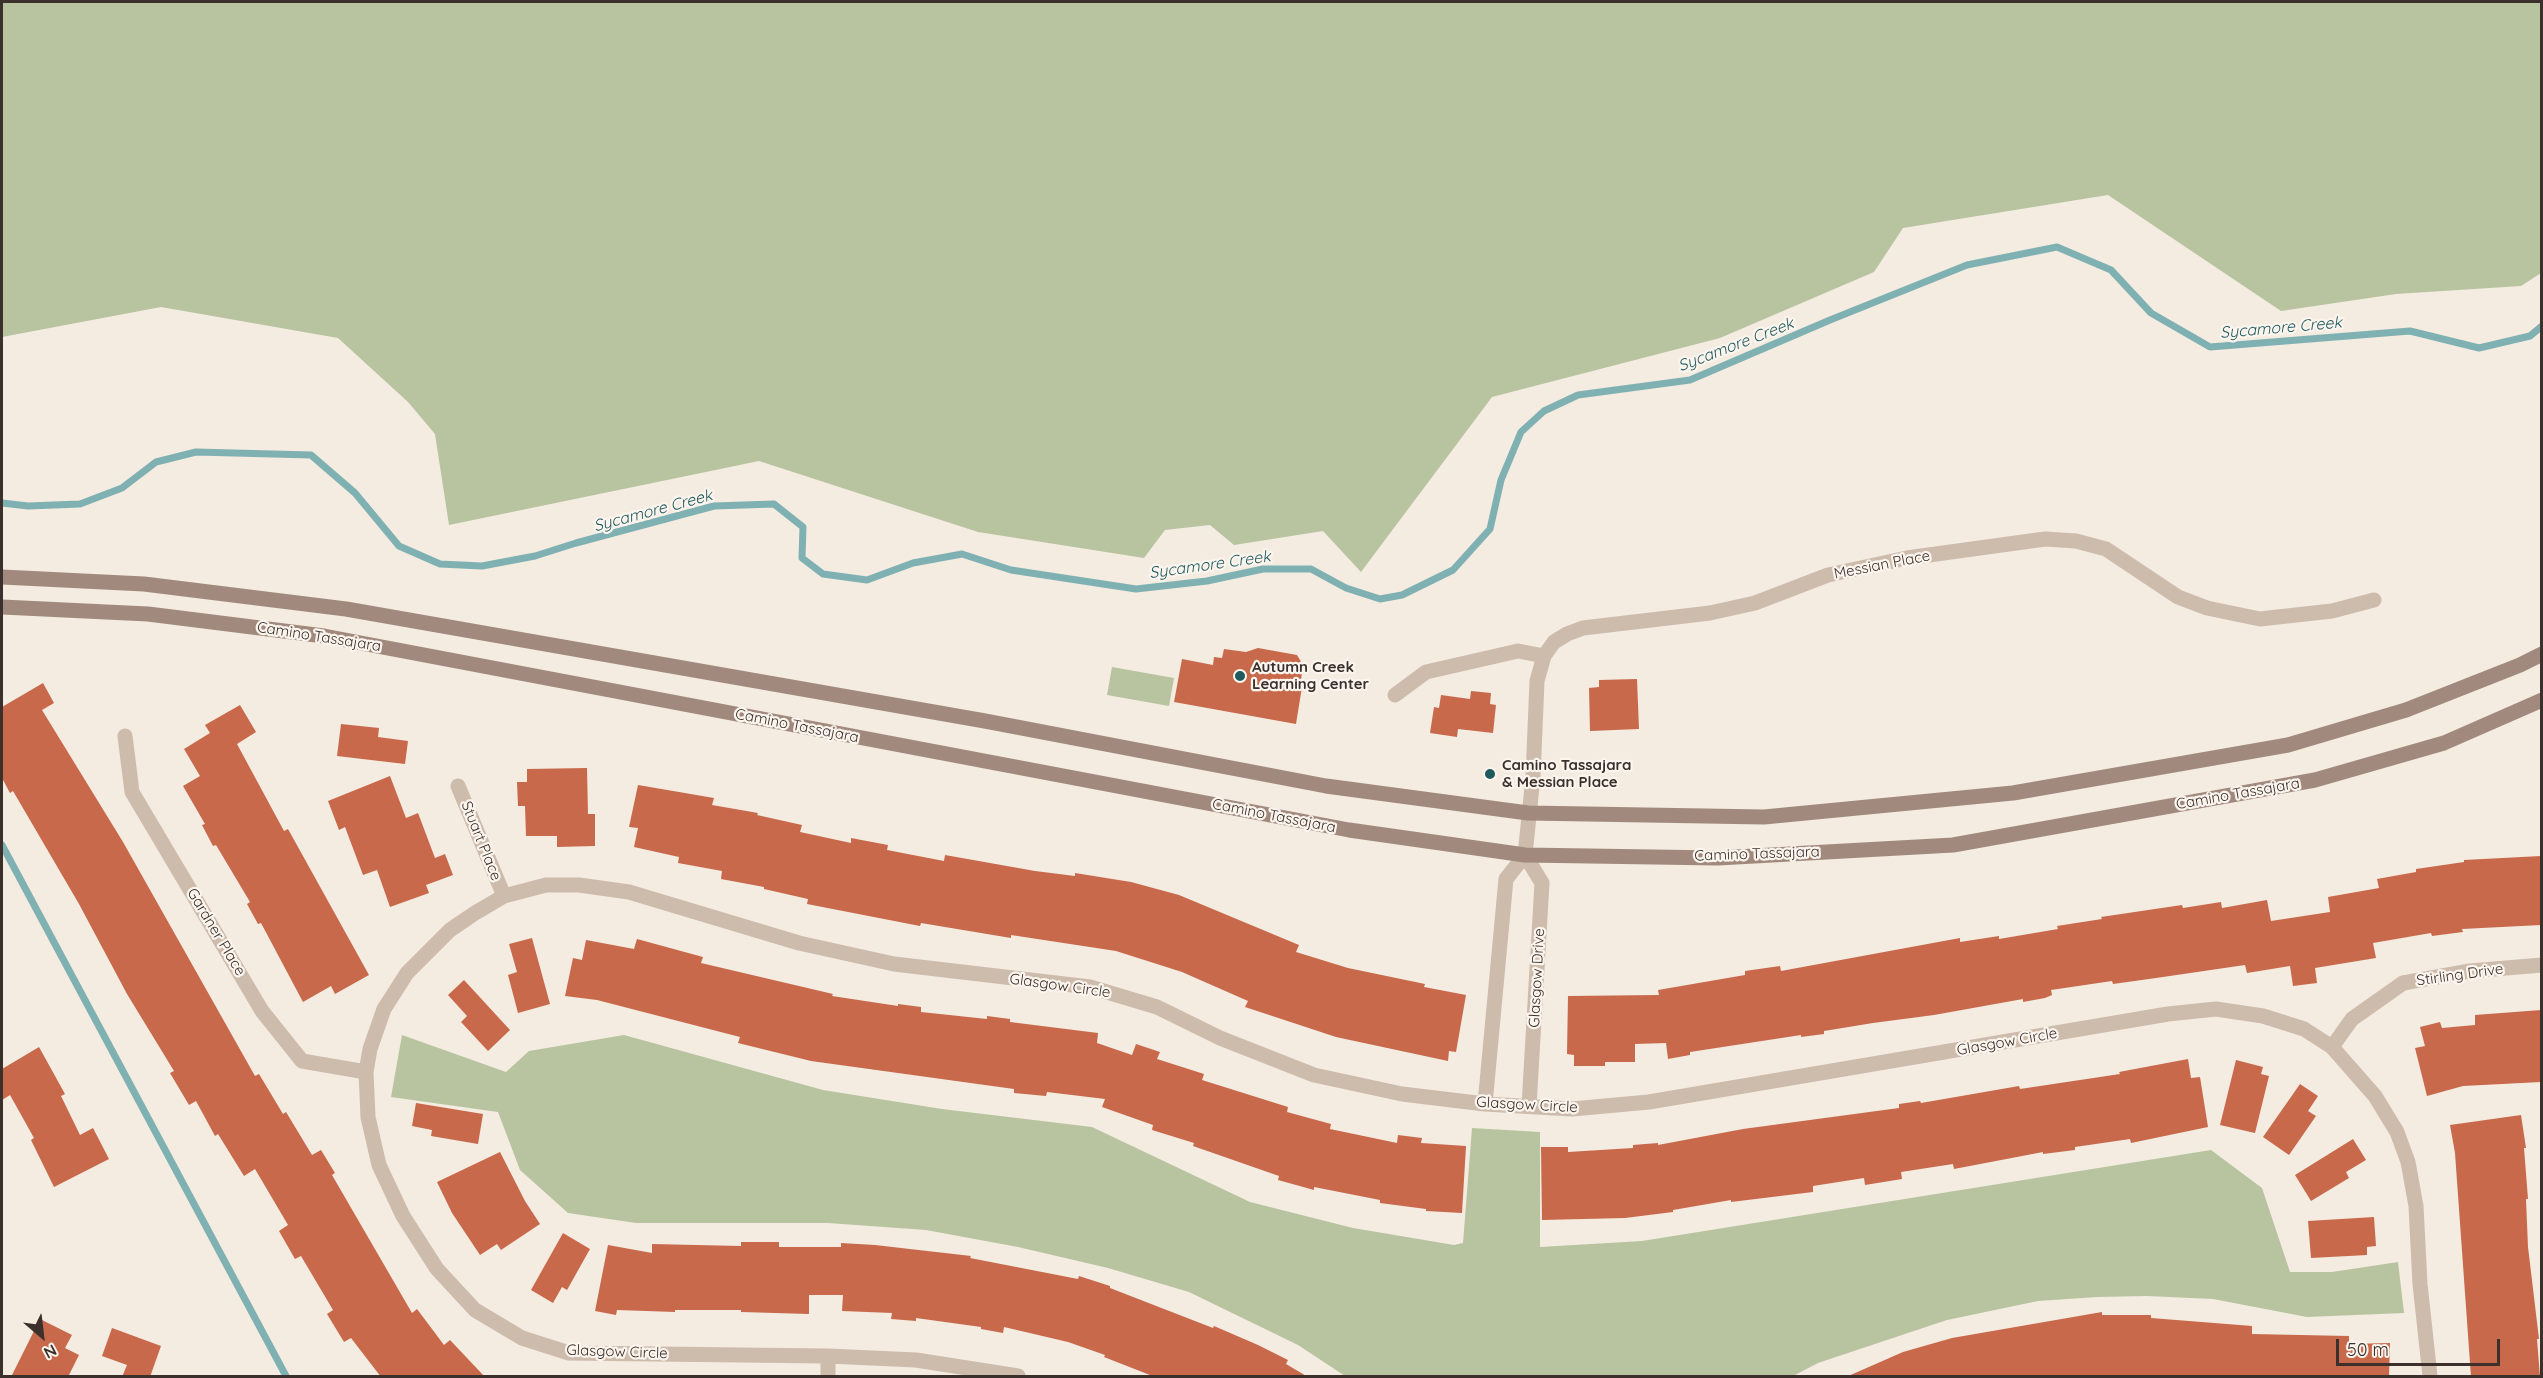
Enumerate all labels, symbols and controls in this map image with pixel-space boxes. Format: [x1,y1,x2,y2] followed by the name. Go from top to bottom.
[2219,313,2343,343] water label: Sycamore Creek
[1675,314,1797,376] water label: Sycamore Creek
[591,486,715,536] water label: Sycamore Creek
[1148,547,1272,583] water label: Sycamore Creek
[1832,547,1932,583] street label: Messian Place
[256,618,382,656] street label: Camino Tassajara
[1252,658,1369,693] place label: Autumn Creek Learning Center
[1233,669,1247,683] marker: Autumn Creek Learning Center
[734,705,860,747] street label: Camino Tassajara
[1502,756,1631,791] place label: Camino Tassajara & Messian Place
[1483,767,1497,781] marker: Camino Tassajara & Messian Place
[2175,774,2301,814] street label: Camino Tassajara
[1211,795,1337,837] street label: Camino Tassajara
[457,799,505,883] street label: Stuart Place
[1694,843,1820,865] street label: Camino Tassajara
[183,885,249,979] street label: Gardner Place
[1525,928,1549,1028] street label: Glasgow Drive
[2415,960,2505,990] street label: Stirling Drive
[1008,970,1112,1002] street label: Glasgow Circle
[1955,1024,2059,1060] street label: Glasgow Circle
[1476,1093,1578,1117] street label: Glasgow Circle
[12,1306,72,1366] north arrow
[2339,1327,2502,1365] scale bar
[2347,1338,2389,1361] text: 50 m
[41,1340,60,1363] text: N
[566,1341,668,1363] street label: Glasgow Circle

